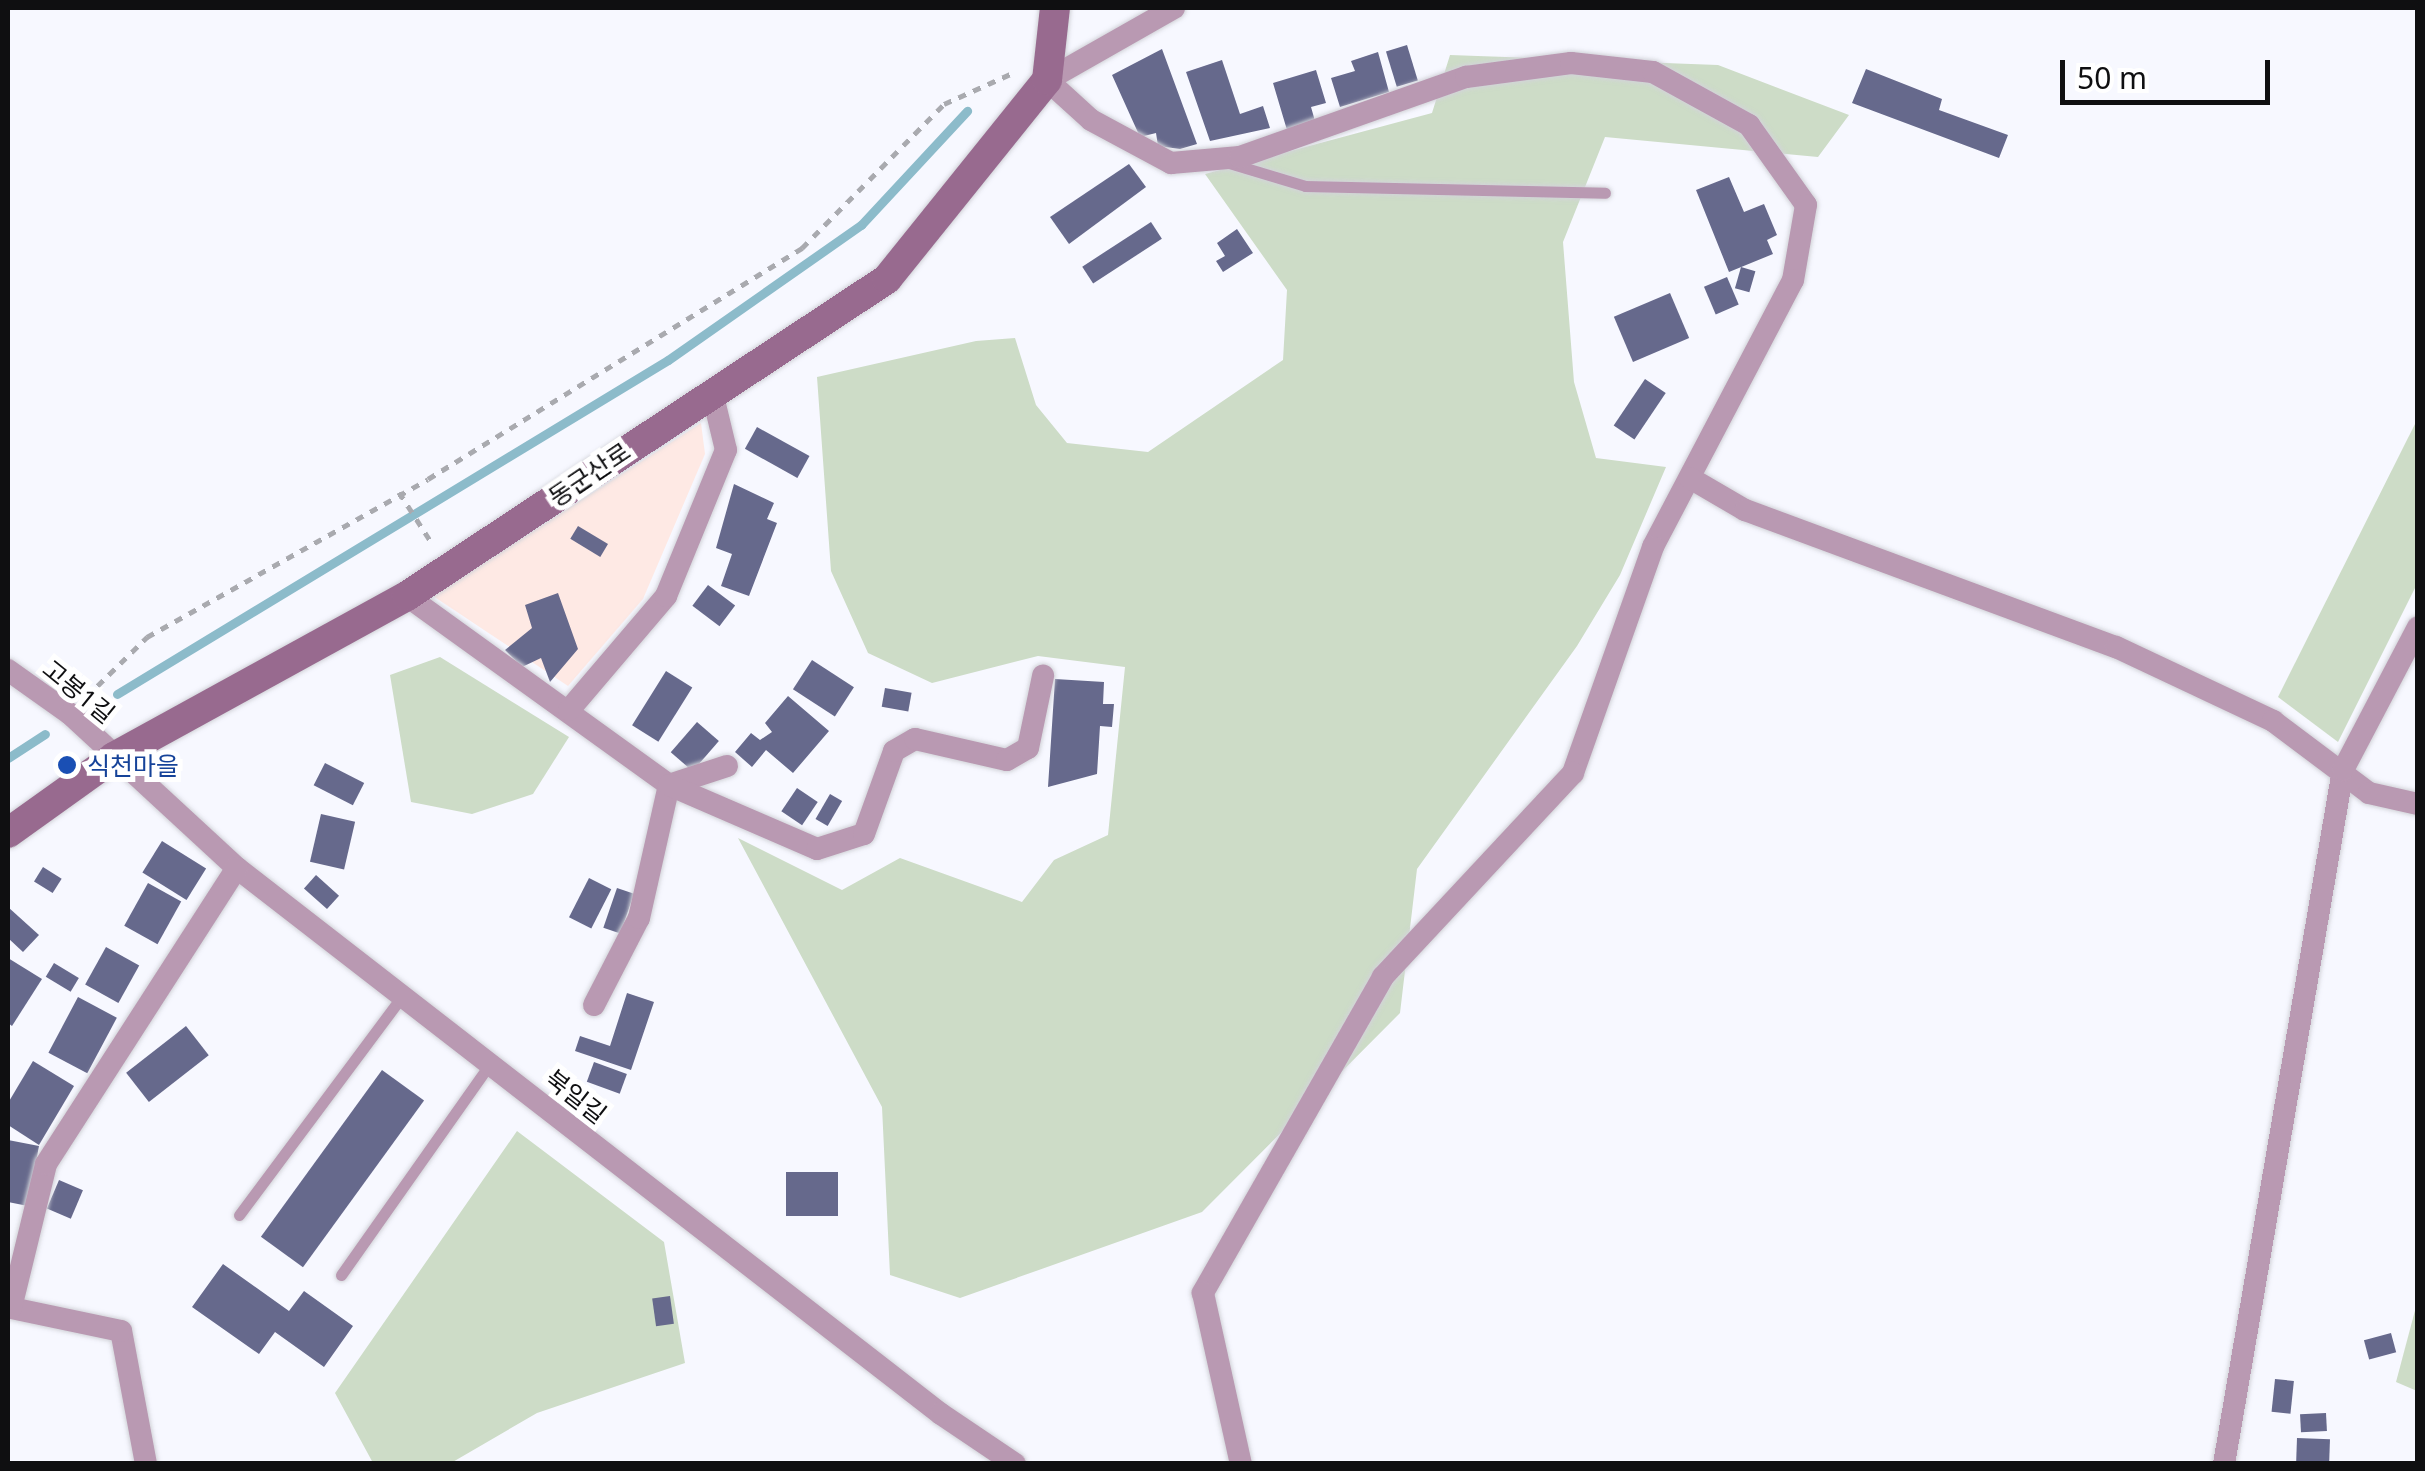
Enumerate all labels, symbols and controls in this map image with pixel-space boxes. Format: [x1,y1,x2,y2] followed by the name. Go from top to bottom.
[2065,40,2275,102] scale bar
[2077,57,2147,98] text: 50 m
[542,436,636,512] street label: 동군산로
[37,653,121,729] street label: 고봉1길
[87,750,179,780] place label: 식천마을
[56,754,78,776] marker: 식천마을
[540,1063,612,1129] street label: 북일길

